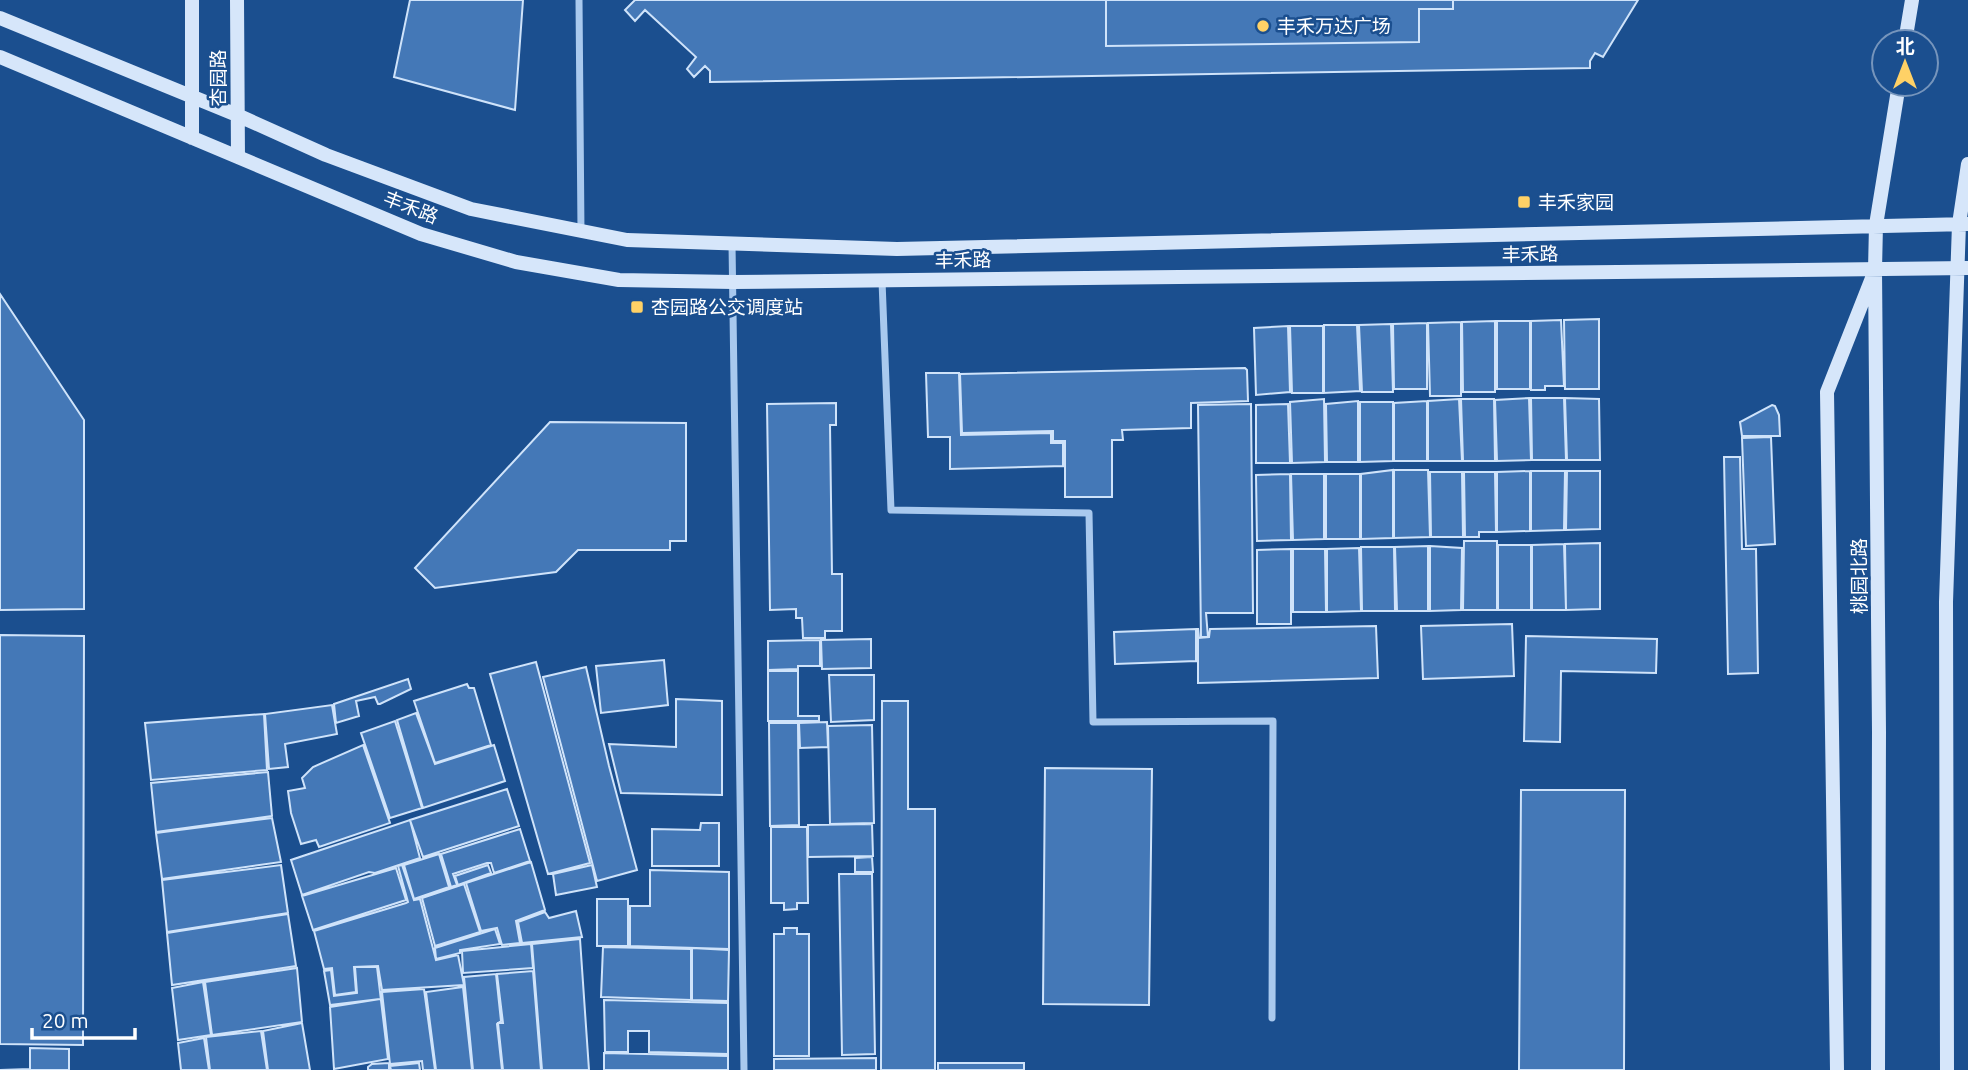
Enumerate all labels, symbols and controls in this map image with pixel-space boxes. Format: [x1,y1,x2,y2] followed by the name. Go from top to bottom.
[1277,15,1391,37] place label: 丰禾万达广场
[1255,18,1271,34] marker: 丰禾万达广场
[1870,28,1940,98] north arrow
[1895,35,1915,57] text: 北
[207,49,229,107] street label: 杏园路
[380,187,442,227] street label: 丰禾路
[1538,191,1614,213] place label: 丰禾家园
[1516,194,1532,210] marker: 丰禾家园
[1501,243,1559,265] street label: 丰禾路
[934,249,992,271] street label: 丰禾路
[651,296,803,318] place label: 杏园路公交调度站
[629,299,645,315] marker: 杏园路公交调度站
[1848,538,1870,614] street label: 桃园北路
[32,996,135,1040] scale bar
[42,1008,89,1032] text: 20 m

